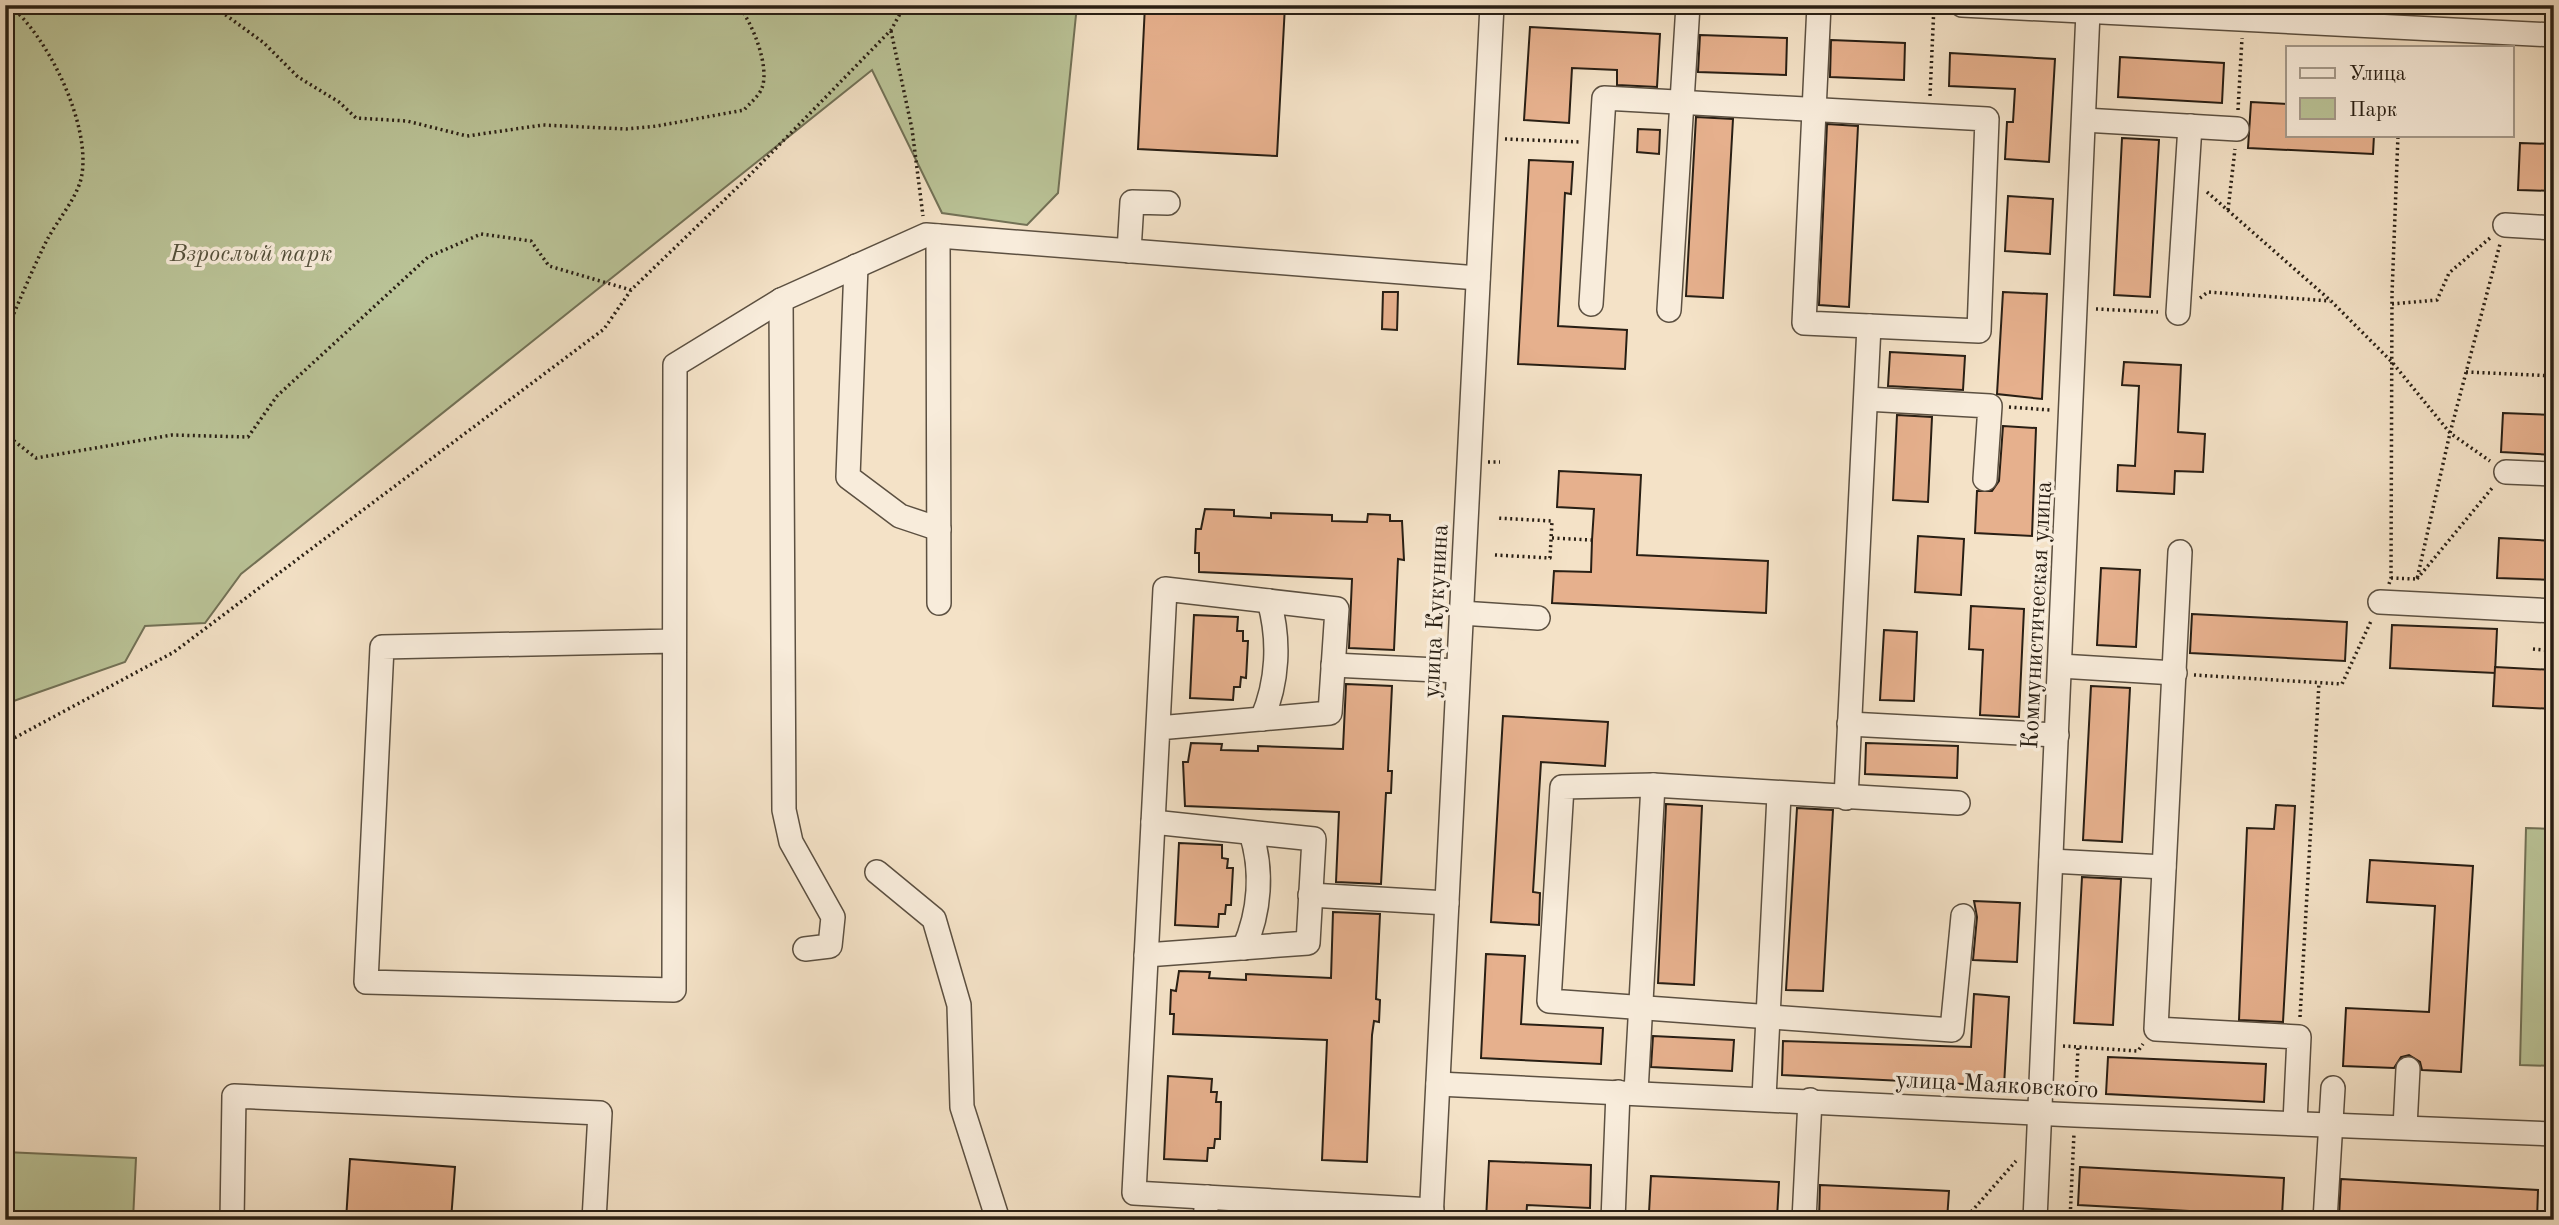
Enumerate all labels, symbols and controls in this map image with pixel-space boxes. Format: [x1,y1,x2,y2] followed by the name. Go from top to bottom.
[2286,46,2514,136] legend
[2349,64,2406,85] text: Улица
[2349,100,2398,121] text: Парк
[169,243,332,267] park label: Взрослый парк
[2019,480,2057,750] street label: Коммунистическая улица
[1420,523,1454,699] street label: улица Кукунина
[1895,1069,2099,1103] street label: улица Маяковского

